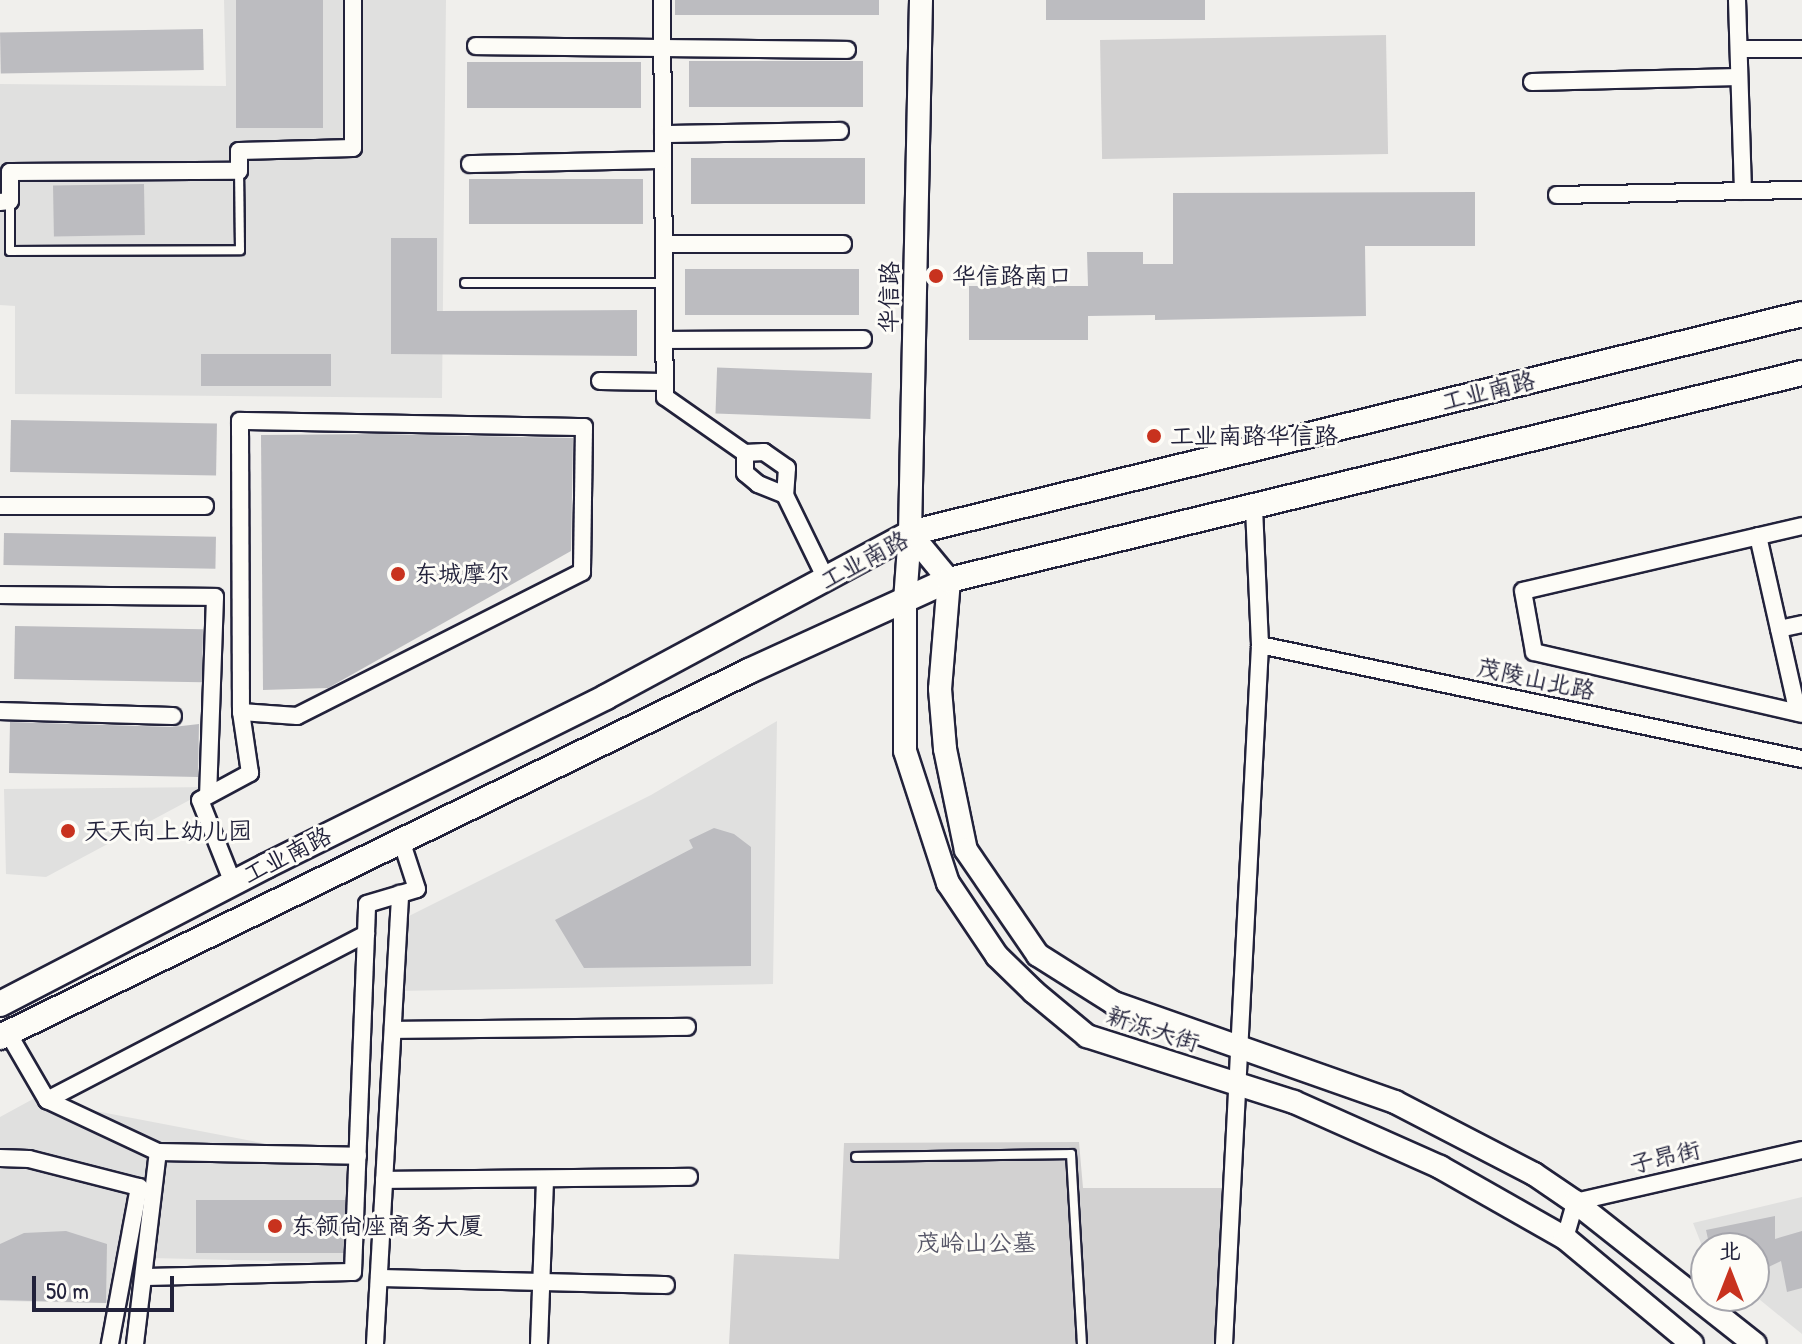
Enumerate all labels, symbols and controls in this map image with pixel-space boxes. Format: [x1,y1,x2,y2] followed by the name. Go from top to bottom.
[874,261,904,333] street label: 华信路
[952,262,1072,290] place label: 华信路南口
[927,267,945,285] marker: 华信路南口
[1438,365,1538,417] street label: 工业南路
[1170,422,1338,450] place label: 工业南路华信路
[1145,427,1163,445] marker: 工业南路华信路
[815,525,913,595] street label: 工业南路
[414,560,510,588] place label: 东城摩尔
[389,565,407,583] marker: 东城摩尔
[1474,652,1598,706] street label: 茂陵山北路
[84,817,252,845] place label: 天天向上幼儿园
[238,820,336,890] street label: 工业南路
[59,822,77,840] marker: 天天向上幼儿园
[1103,1000,1203,1058] street label: 新泺大街
[1627,1135,1703,1179] street label: 子昂街
[291,1212,483,1240] place label: 东领尚座商务大厦
[266,1217,284,1235] marker: 东领尚座商务大厦
[916,1229,1036,1257] park label: 茂岭山公墓
[1690,1232,1770,1312] north arrow
[1719,1235,1741,1265] text: 北
[36,1260,178,1310] scale bar
[46,1274,89,1306] text: 50 m

